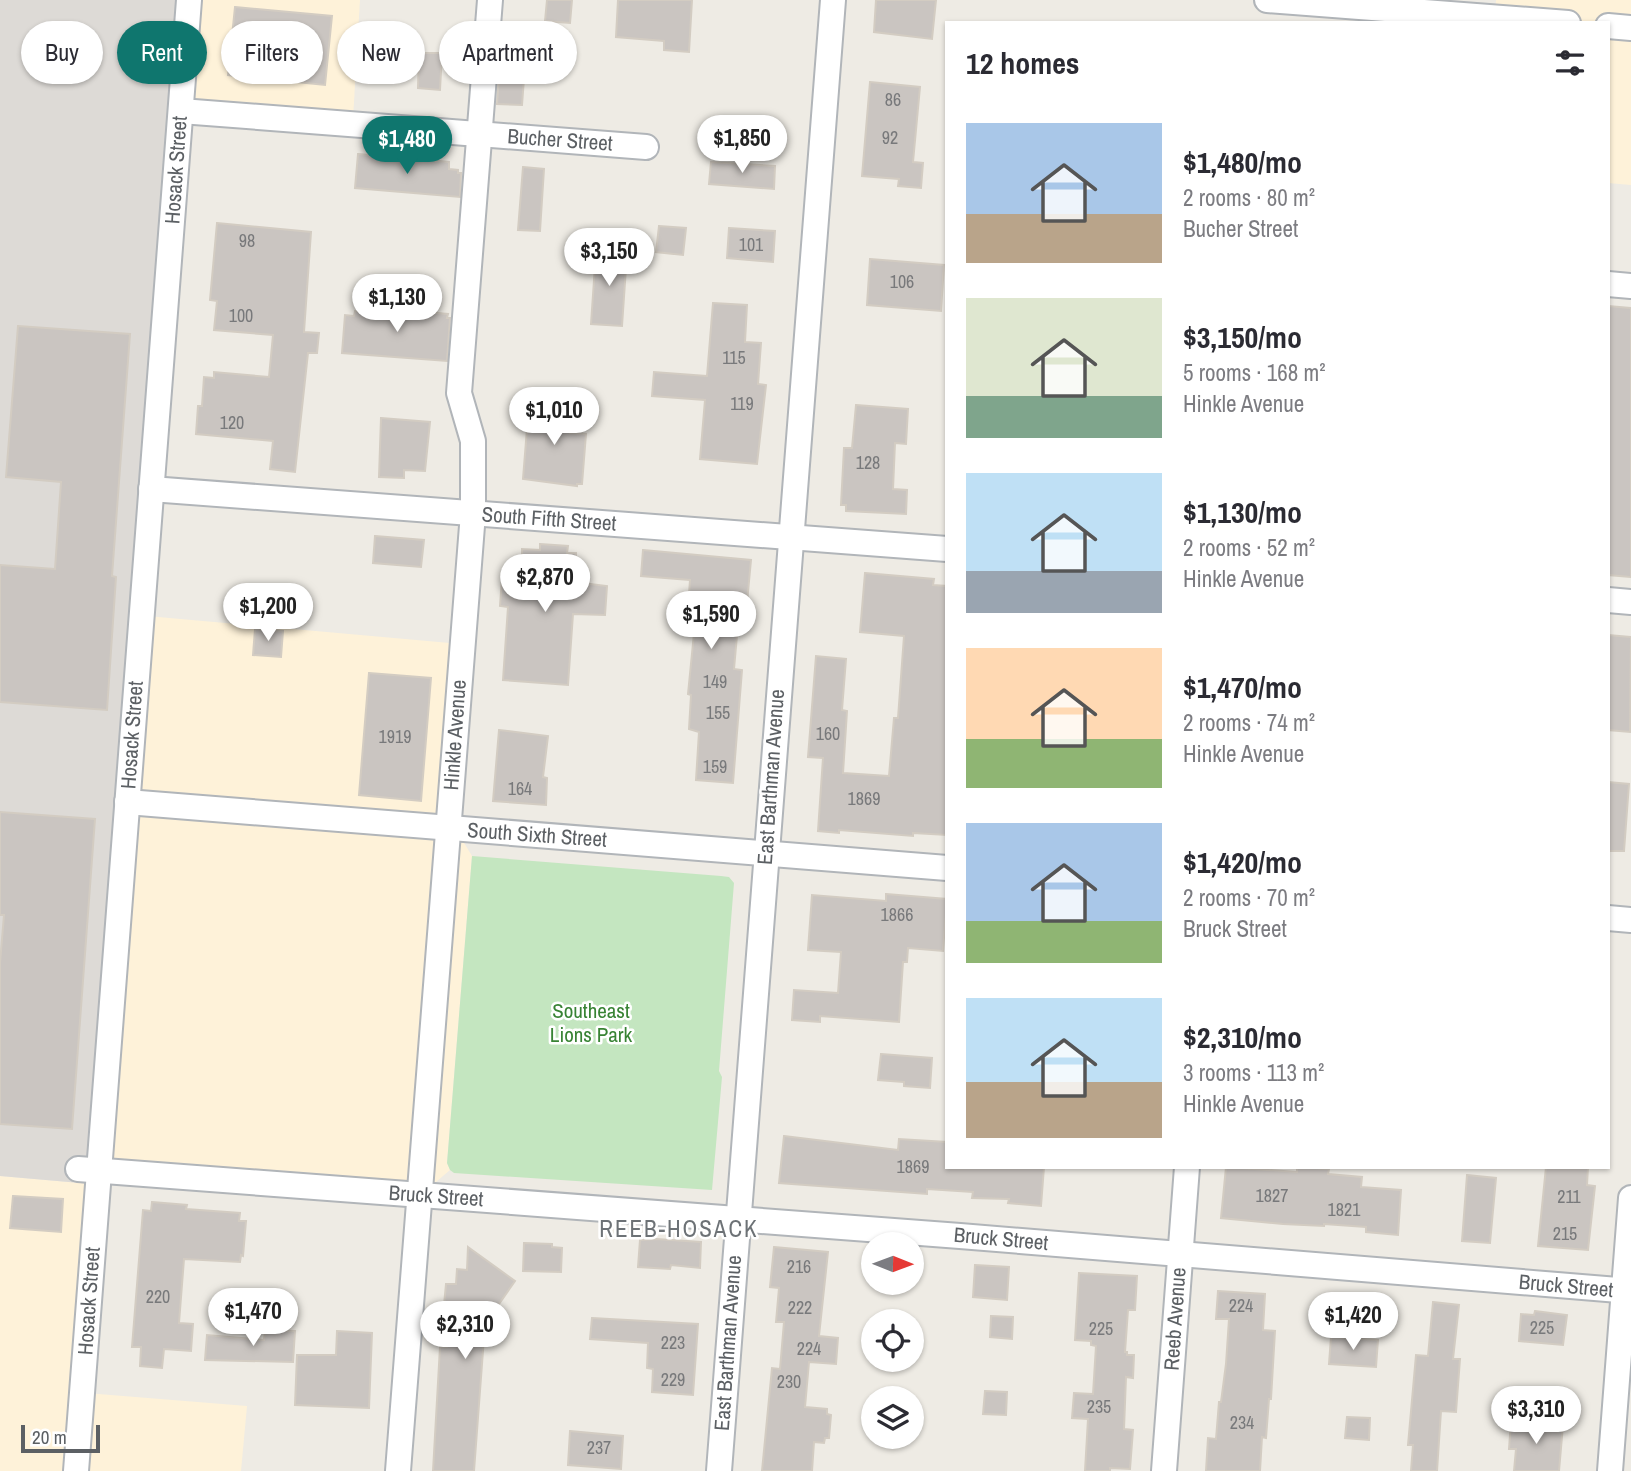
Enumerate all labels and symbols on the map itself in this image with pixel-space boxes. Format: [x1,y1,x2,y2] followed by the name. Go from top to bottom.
[885,87,901,112] house number: 86
[157,115,194,225] street label: Hosack Street
[350,116,464,176] pin: $1,480
[685,116,799,175] pin: $1,850
[507,121,614,158] street label: Bucher Street
[882,125,898,150] house number: 92
[239,228,255,253] house number: 98
[552,229,666,288] pin: $3,150
[739,232,764,257] house number: 101
[890,269,914,294] house number: 106
[340,274,454,334] pin: $1,130
[229,303,253,328] house number: 100
[722,345,746,370] house number: 115
[497,388,611,447] pin: $1,010
[730,391,754,416] house number: 119
[220,410,244,435] house number: 120
[856,450,880,475] house number: 128
[481,499,618,538] street label: South Fifth Street
[488,554,602,614] pin: $2,870
[211,584,325,643] pin: $1,200
[654,592,768,651] pin: $1,590
[703,669,727,694] house number: 149
[436,679,473,791] street label: Hinkle Avenue
[113,680,150,790] street label: Hosack Street
[750,688,791,866] street label: East Barthman Avenue
[706,700,730,725] house number: 155
[816,721,840,746] house number: 160
[379,724,411,749] house number: 1919
[703,754,727,779] house number: 159
[508,776,532,801] house number: 164
[848,786,880,811] house number: 1869
[466,815,608,854] street label: South Sixth Street
[881,902,913,927] house number: 1866
[550,996,633,1049] park label: Southeast Lions Park
[897,1154,929,1179] house number: 1869
[388,1178,485,1213] street label: Bruck Street
[1256,1183,1288,1208] house number: 1827
[1557,1184,1582,1209] house number: 211
[1328,1197,1361,1222] house number: 1821
[599,1213,759,1244] district label: REEB-HOSACK
[953,1220,1050,1257] street label: Bruck Street
[1553,1221,1577,1246] house number: 215
[861,1232,924,1295] north arrow
[70,1246,107,1356] street label: Hosack Street
[707,1254,748,1432] street label: East Barthman Avenue
[787,1254,811,1279] house number: 216
[1156,1267,1193,1371] street label: Reeb Avenue
[1518,1267,1615,1304] street label: Bruck Street
[146,1284,170,1309] house number: 220
[196,1288,310,1348] pin: $1,470
[1296,1292,1410,1352] pin: $1,420
[1229,1293,1253,1318] house number: 224
[788,1295,812,1320] house number: 222
[408,1302,522,1361] pin: $2,310
[1530,1315,1554,1340] house number: 225
[1089,1316,1113,1341] house number: 225
[661,1330,685,1355] house number: 223
[797,1336,821,1361] house number: 224
[661,1367,685,1392] house number: 229
[777,1369,801,1394] house number: 230
[1479,1386,1593,1446] pin: $3,310
[1087,1394,1111,1419] house number: 235
[1230,1410,1254,1435] house number: 234
[21,1422,100,1454] scale bar
[587,1435,611,1460] house number: 237

